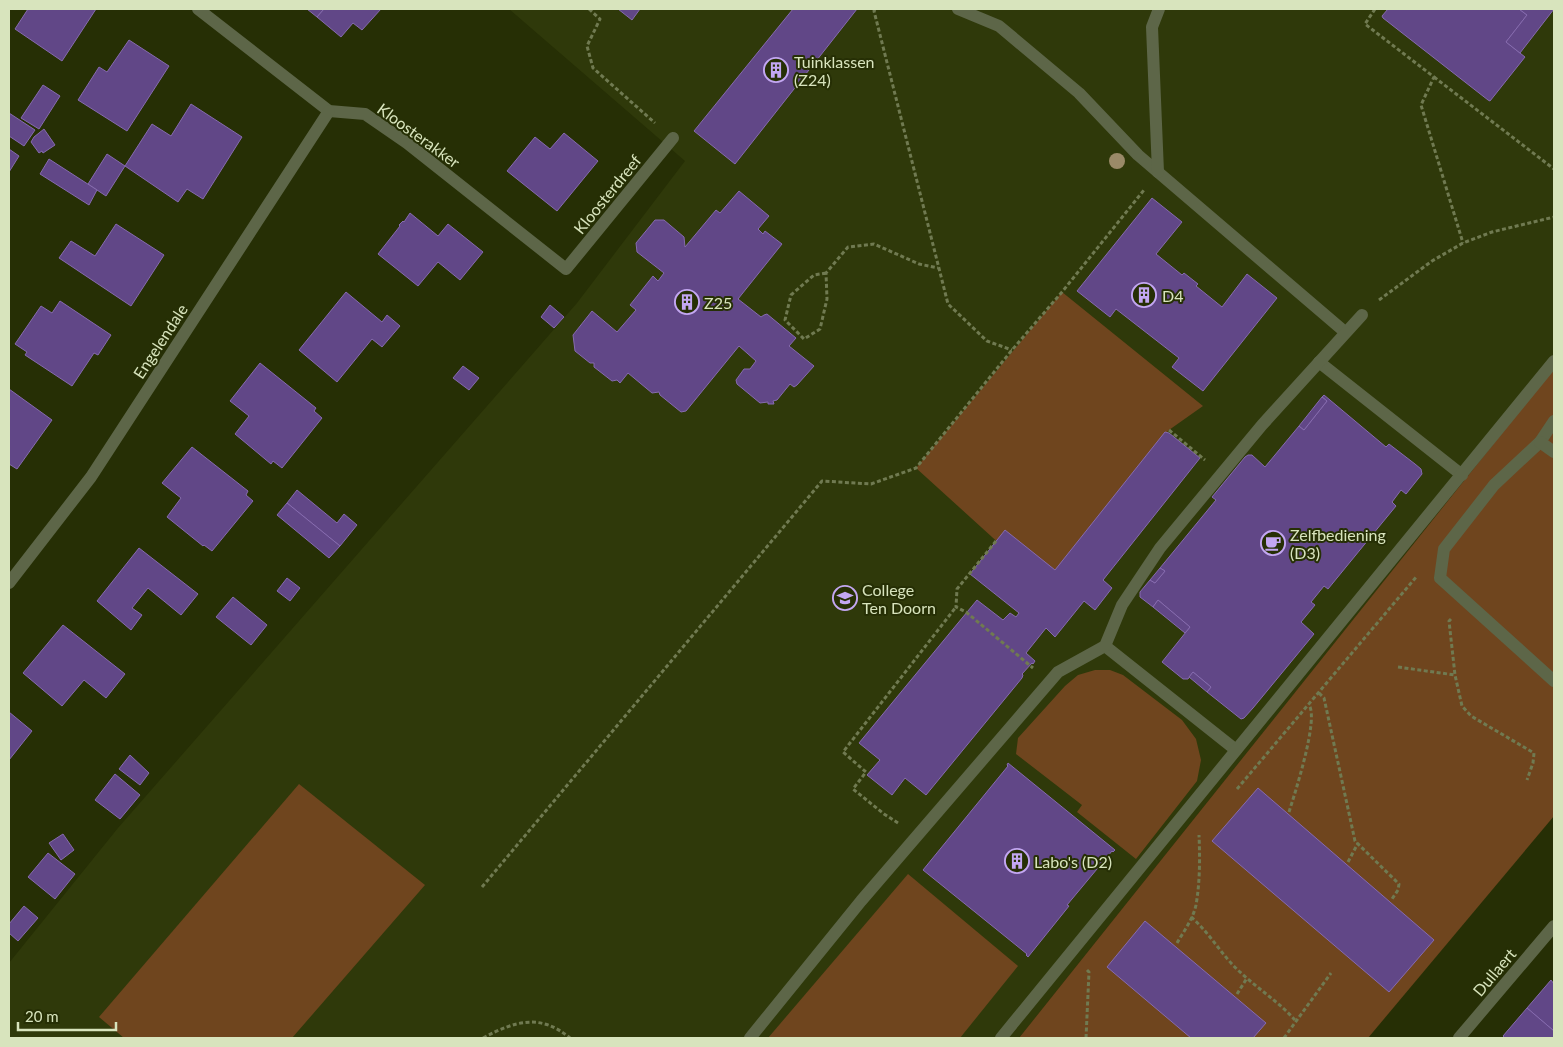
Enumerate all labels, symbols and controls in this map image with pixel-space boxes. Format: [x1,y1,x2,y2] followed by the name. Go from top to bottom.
[794,52,875,89] place label: Tuinklassen (Z24)
[763,57,789,83] building icon: Tuinklassen (Z24)
[374,99,464,171] street label: Kloosterakker
[569,150,645,237] street label: Kloosterdreef
[1131,282,1157,308] building icon: D4
[1162,286,1183,305] place label: D4
[674,289,700,315] building icon: Z25
[704,293,732,312] place label: Z25
[129,300,191,382] street label: Engelendale
[1290,525,1386,562] place label: Zelfbediening (D3)
[1260,530,1286,556] cafe icon: Zelfbediening (D3)
[862,580,936,617] place label: College Ten Doorn
[832,585,858,611] school or university icon: College Ten Doorn
[1004,848,1030,874] building icon: Labo's (D2)
[1034,852,1112,871] place label: Labo's (D2)
[1469,944,1520,1000] street label: Dullaert
[18,1000,115,1032] scale bar
[25,1007,59,1025] text: 20 m

